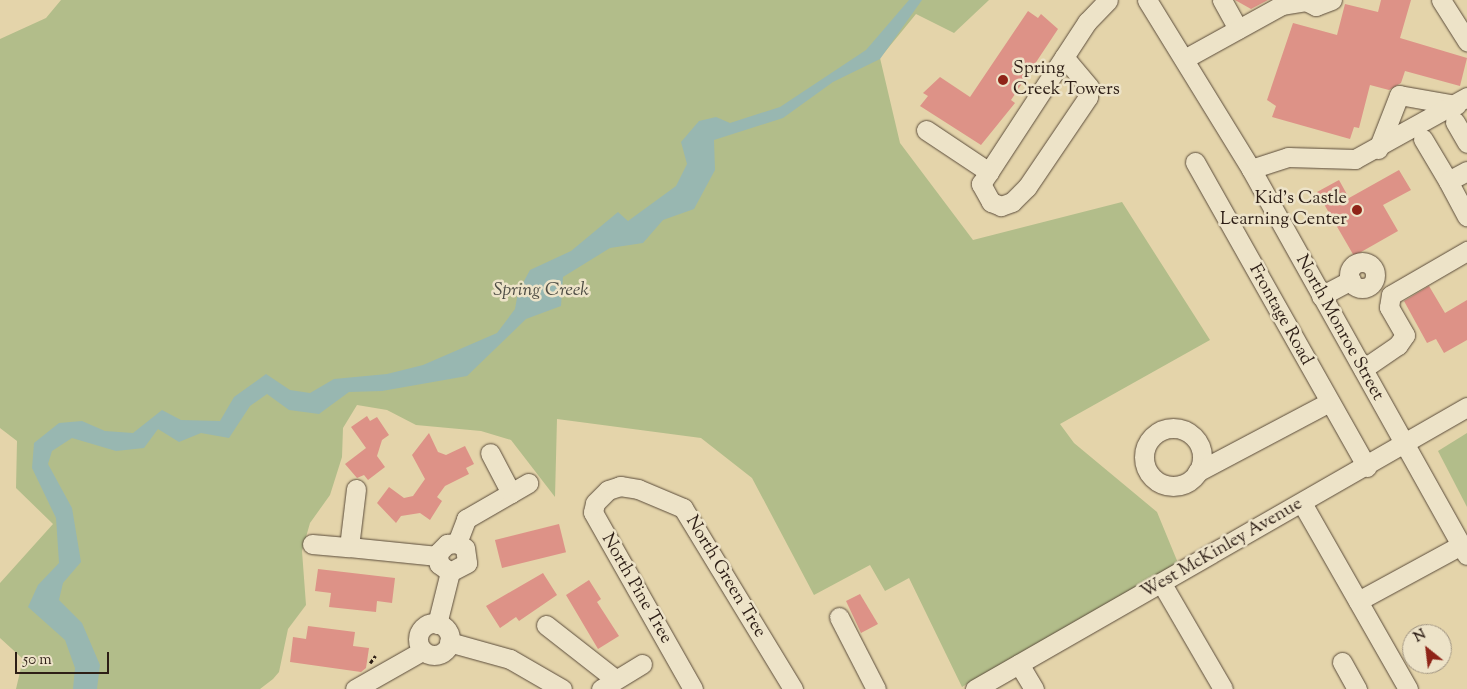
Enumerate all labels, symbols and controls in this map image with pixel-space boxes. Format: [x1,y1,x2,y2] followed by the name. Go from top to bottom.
[1013,59,1120,102] place label: Spring Creek Towers
[997,74,1009,86] marker: Spring Creek Towers
[1220,189,1347,232] place label: Kid's Castle Learning Center
[1351,204,1363,216] marker: Kid's Castle Learning Center
[1290,251,1388,405] street label: North Monroe Street
[1243,261,1317,369] street label: Frontage Road
[493,280,589,302] water label: Spring Creek
[1137,494,1307,604] street label: West McKinley Avenue
[680,512,770,642] street label: North Green Tree
[596,530,676,648] street label: North Pine Tree
[1402,624,1452,674] north arrow
[1410,625,1430,648] text: N
[18,642,111,674] scale bar
[23,650,52,671] text: 50 m

